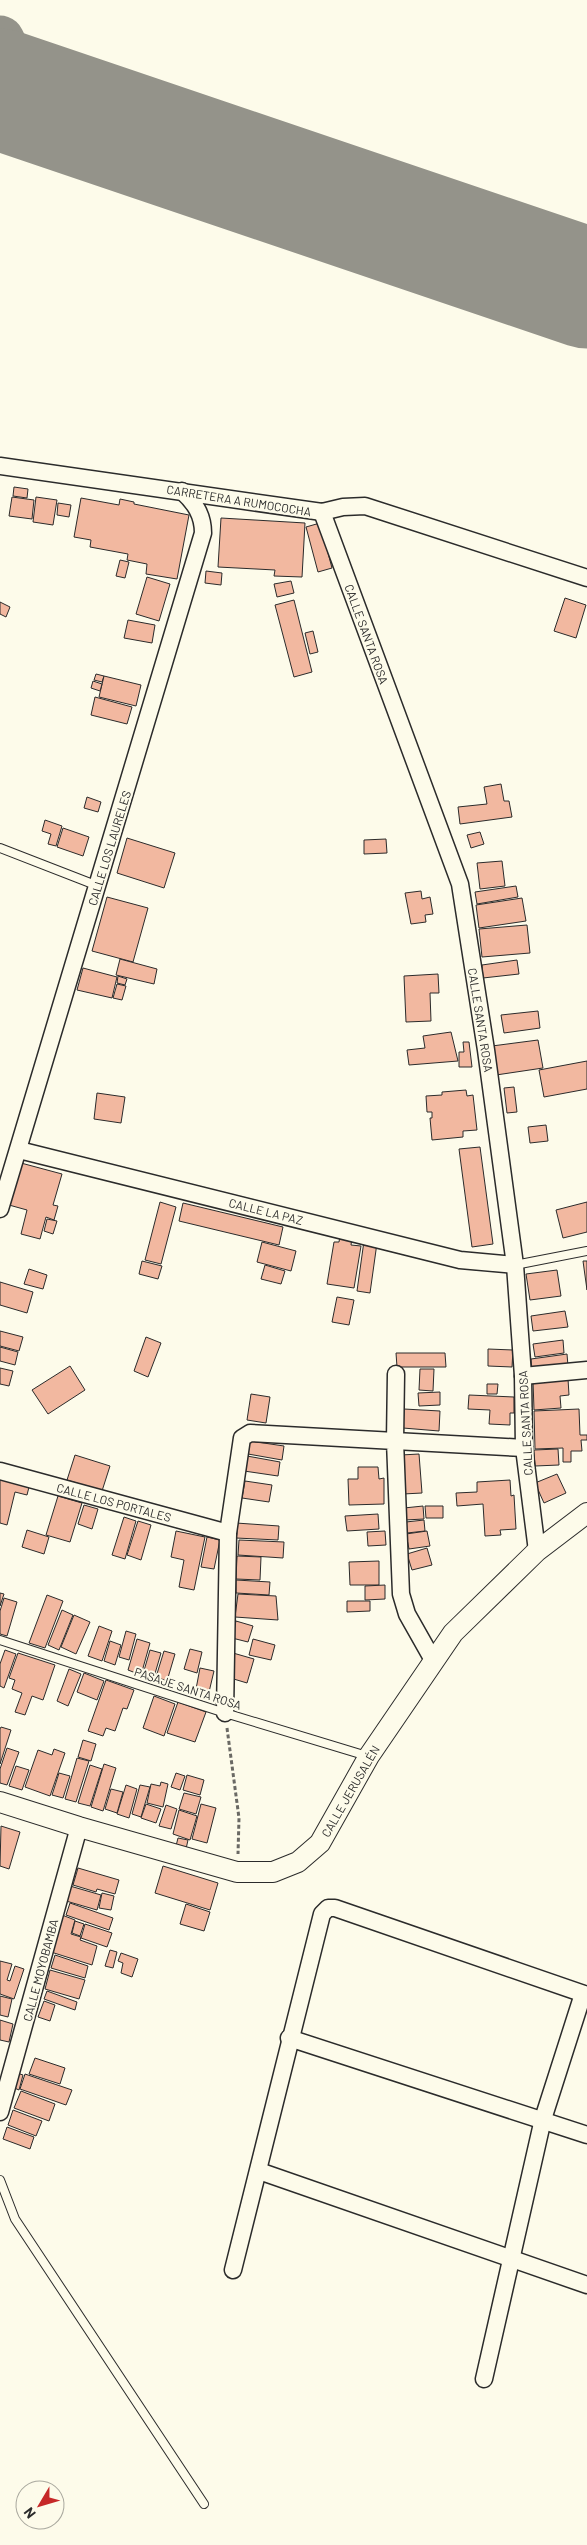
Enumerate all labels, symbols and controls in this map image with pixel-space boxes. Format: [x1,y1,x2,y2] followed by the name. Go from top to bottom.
[166,482,312,518] street label: CARRETERA A RUMOCOCHA
[342,582,392,686] street label: CALLE SANTA ROSA
[85,789,133,907] street label: CALLE LOS LAURELES
[466,967,496,1073] street label: CALLE SANTA ROSA
[228,1195,304,1227] street label: CALLE LA PAZ
[515,1370,535,1476] street label: CALLE SANTA ROSA
[55,1480,173,1524] street label: CALLE LOS PORTALES
[133,1664,243,1712] street label: PASAJE SANTA ROSA
[318,1743,382,1839] street label: CALLE JERUSALÉN
[20,1917,60,2023] street label: CALLE MOYOBAMBA
[15,2480,65,2530] north arrow
[20,2504,39,2522] text: N

